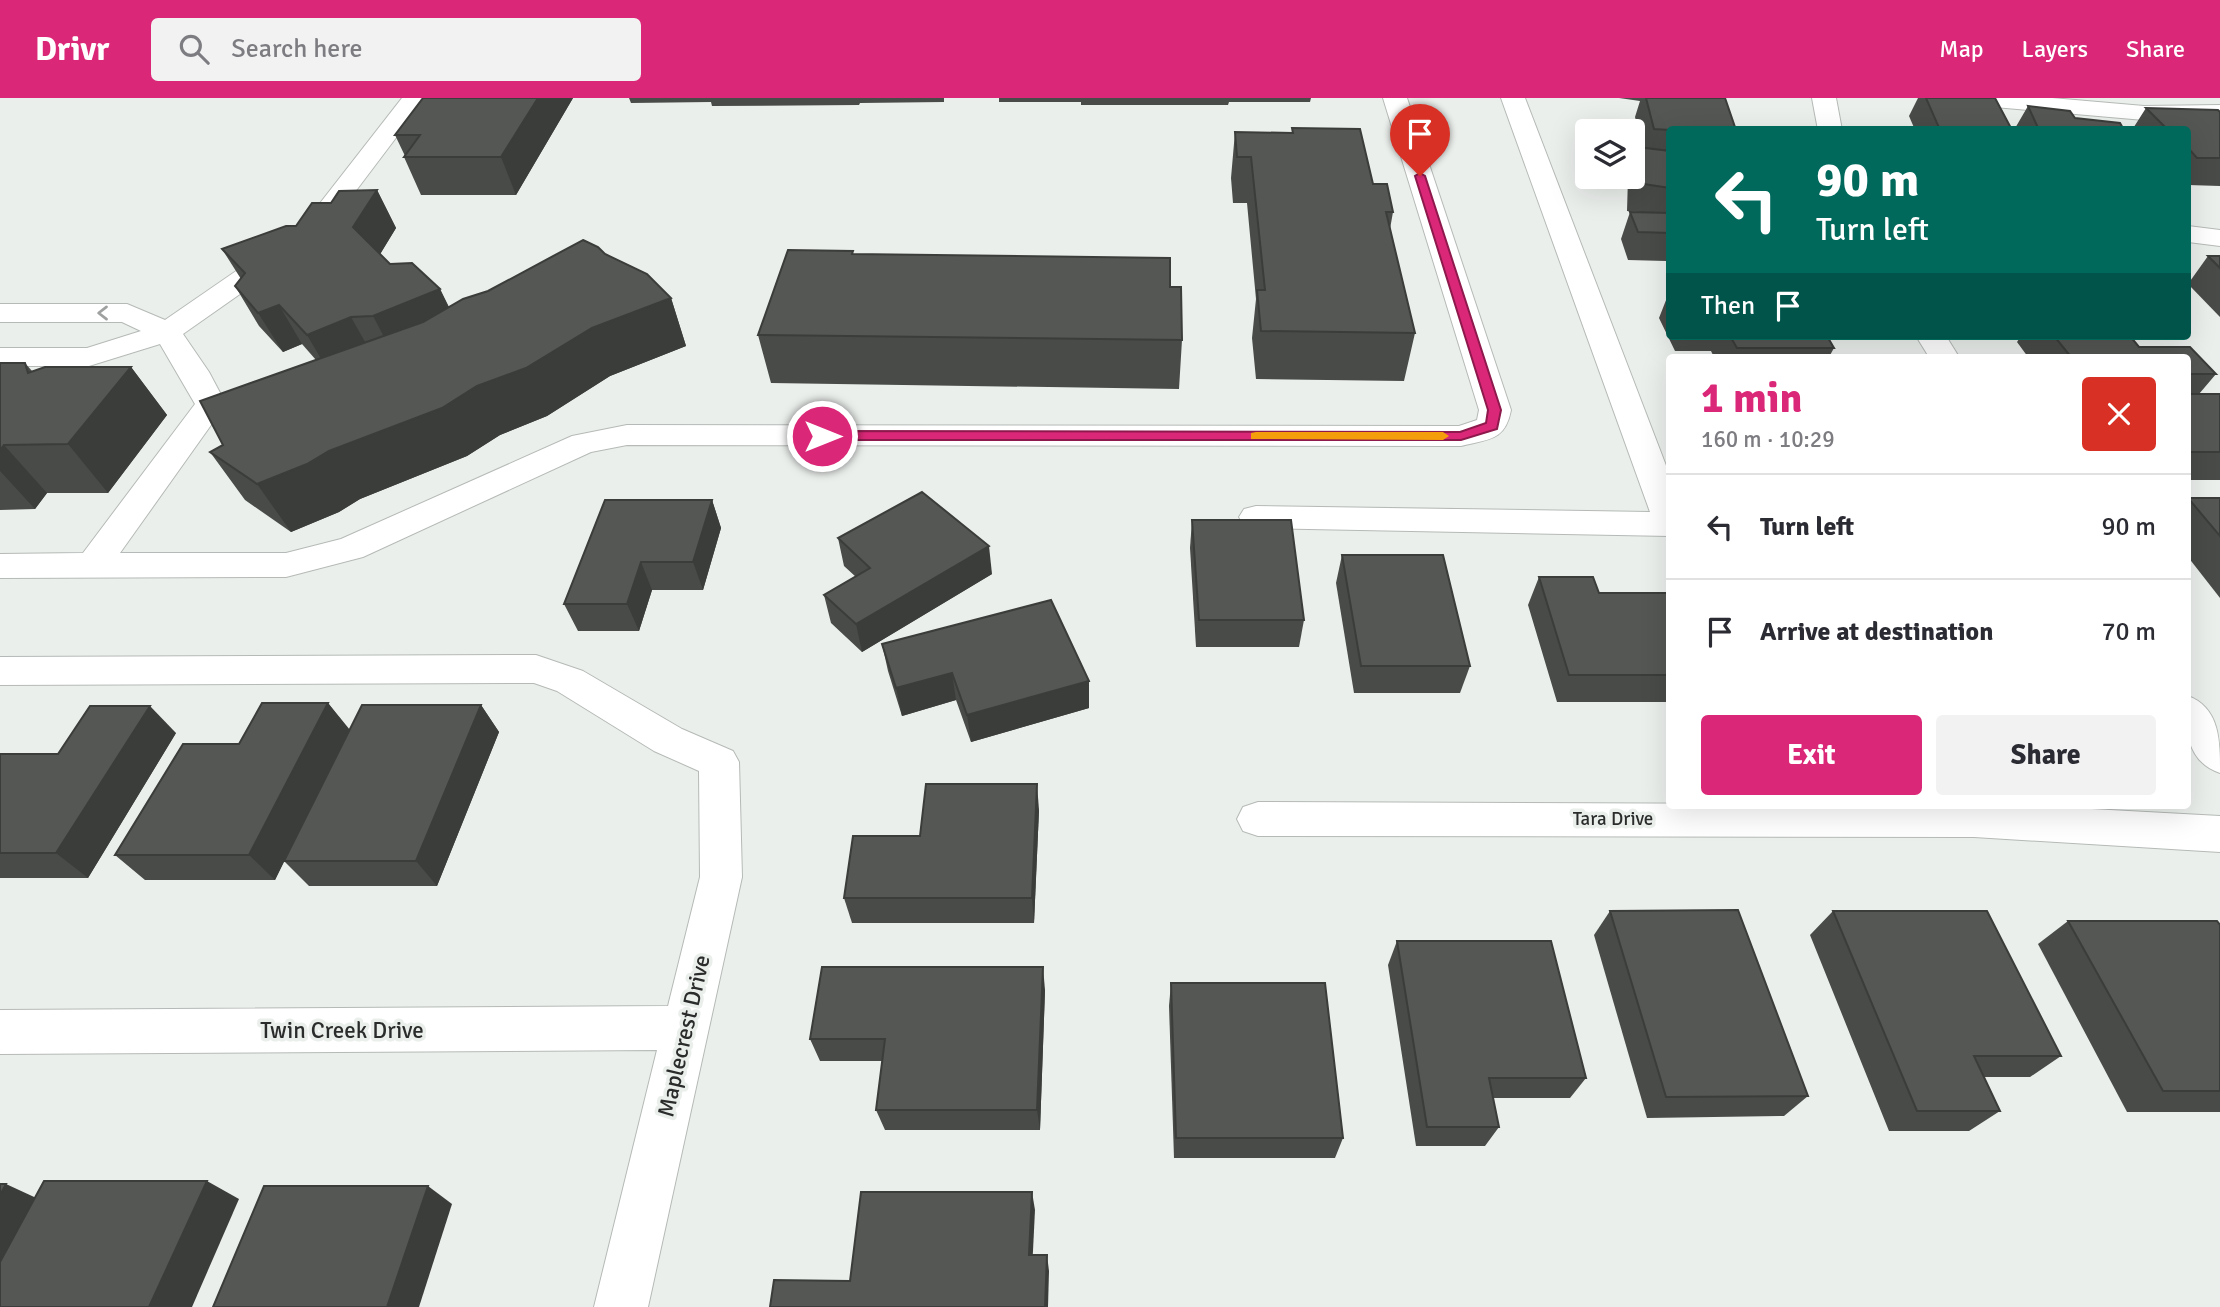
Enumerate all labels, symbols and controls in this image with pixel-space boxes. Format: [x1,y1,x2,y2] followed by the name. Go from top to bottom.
[151,18,641,81] search box
[35,29,109,70] text: Drivr
[175,30,213,68] icon: search
[231,33,362,65] text: Search here
[1939,34,1984,64] text: Map
[2022,34,2088,64] text: Layers
[2126,34,2185,64] text: Share
[1390,104,1450,176] pin
[1401,115,1439,153] icon: arrive
[1575,119,1645,189] map controls
[1575,119,1645,189] button: layers
[1816,150,1919,210] text: 90 m
[1701,154,1792,245] icon: left
[1816,210,1929,249] text: Turn left
[1769,287,1807,325] icon: arrive
[1701,290,1755,322] text: Then
[97,305,108,321] one-way arrow
[1701,373,1802,424] text: 1 min
[2082,377,2156,451] button: close
[785,399,859,473] position arrow
[1701,425,1835,454] text: 160 m · 10:29
[1701,508,1739,546] icon: left
[1760,511,1854,543] text: Turn left
[2101,511,2156,543] text: 90 m
[1701,613,1739,651] icon: arrive
[1760,616,1993,648] text: Arrive at destination
[2101,616,2156,648] text: 70 m
[1701,715,1922,795] button: Exit
[1936,715,2156,795] button: Share
[1573,807,1653,831] street label: Tara Drive
[651,952,717,1120] street label: Maplecrest Drive
[260,1016,424,1045] street label: Twin Creek Drive

